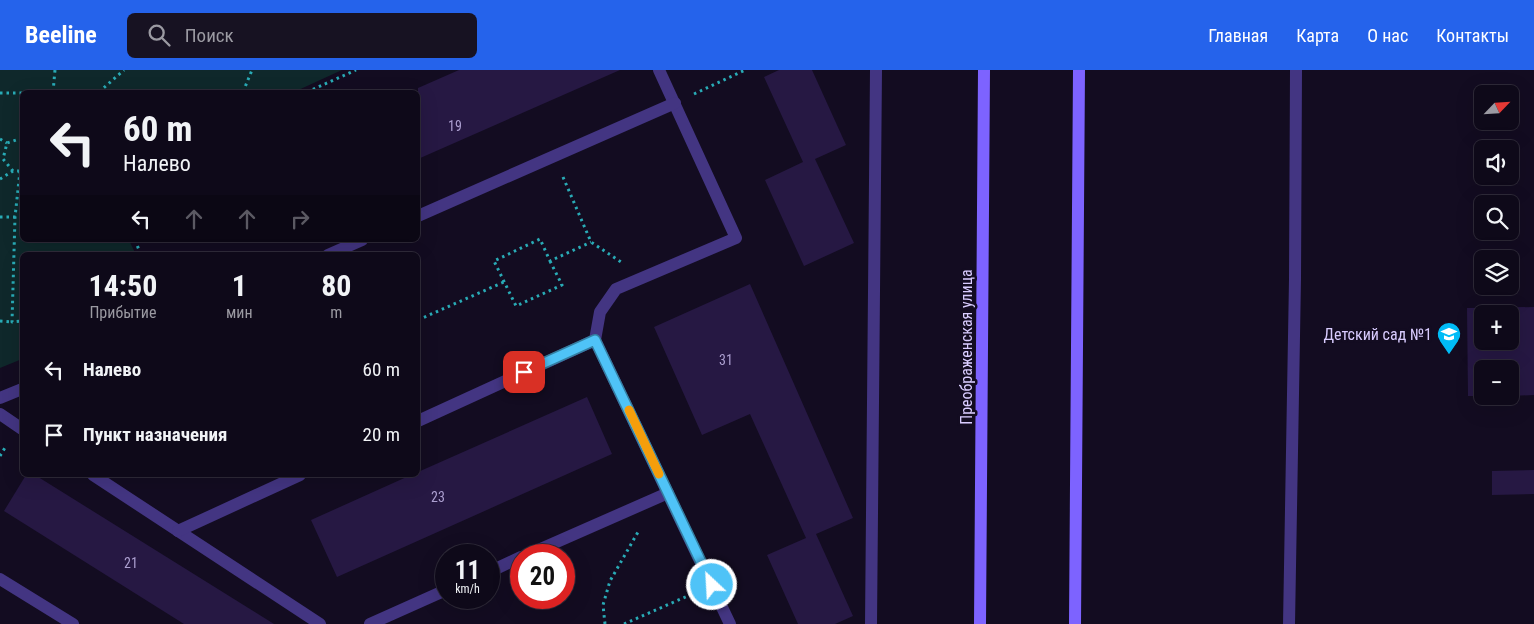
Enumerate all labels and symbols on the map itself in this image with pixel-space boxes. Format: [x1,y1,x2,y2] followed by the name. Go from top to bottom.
[1474,85,1519,130] north arrow
[448,118,462,134] house number: 19
[957,269,976,425] street label: Преображенская улица
[1436,321,1462,355] school or university icon: Детский сад №1
[1323,325,1432,344] place label: Детский сад №1
[503,351,545,393] pin
[719,352,733,368] house number: 31
[431,489,445,505] house number: 23
[510,544,575,609] speed limit sign: 20
[124,555,138,571] house number: 21
[685,558,737,610] position arrow

